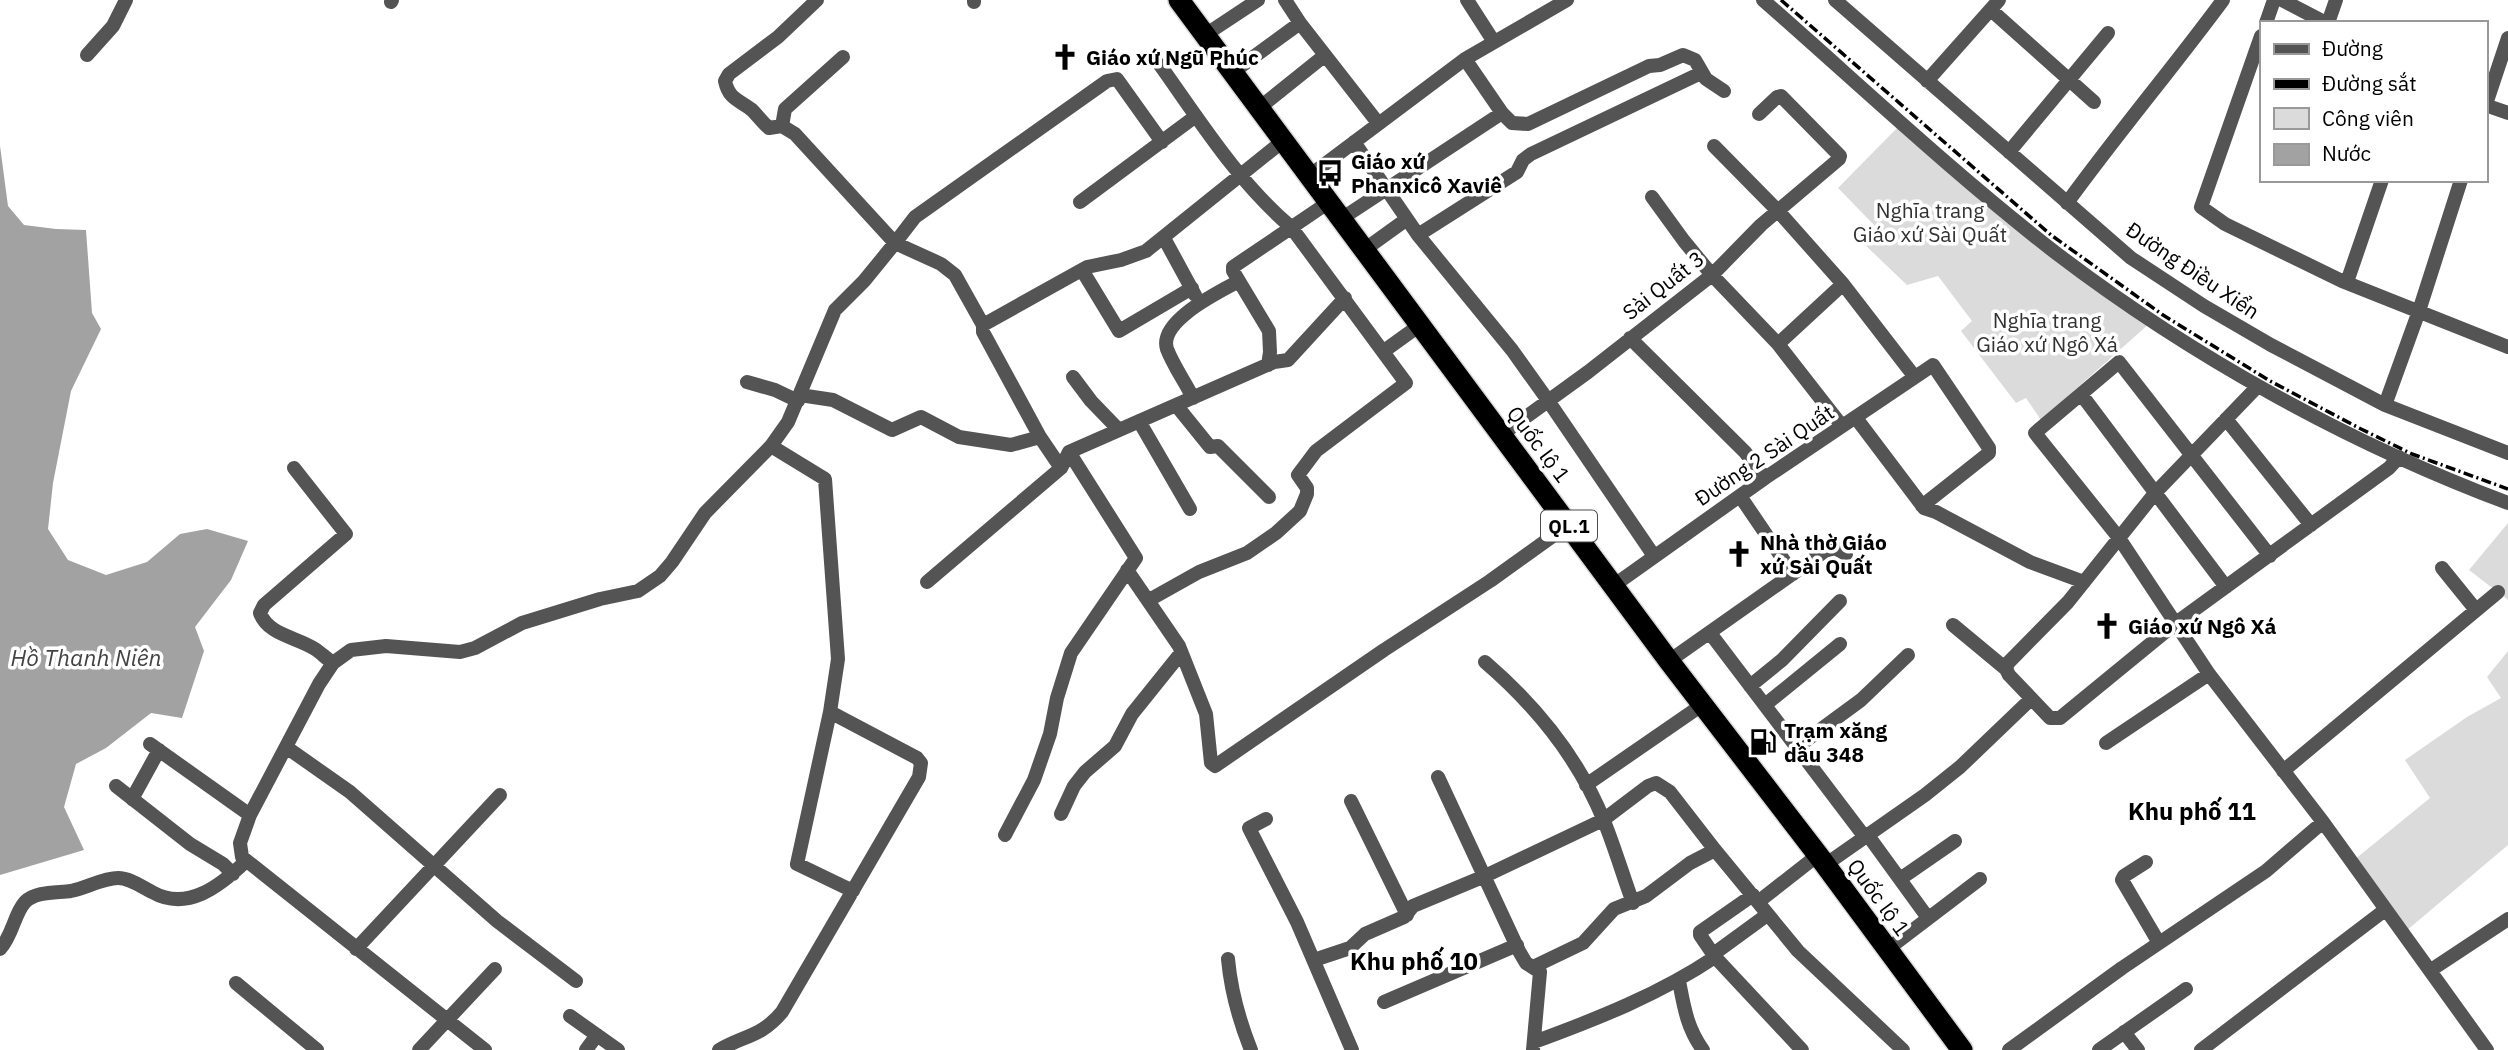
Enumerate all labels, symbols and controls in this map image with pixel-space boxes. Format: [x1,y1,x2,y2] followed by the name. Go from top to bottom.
[2260,21,2487,182] legend
[2322,34,2383,62] text: Đường
[1050,42,1080,72] church icon: Giáo xứ Ngũ Phúc
[1086,43,1259,71] place label: Giáo xứ Ngũ Phúc
[2322,69,2417,97] text: Đường sắt
[2322,104,2414,132] text: Công viên
[2322,139,2371,167] text: Nước
[1351,147,1502,199] place label: Giáo xứ Phanxicô Xaviê
[1315,158,1345,188] bus stop icon: Giáo xứ Phanxicô Xaviê
[1853,196,2007,248] park label: Nghĩa trang Giáo xứ Sài Quất
[2121,215,2265,325] street label: Đường Điều Xiển
[1616,244,1710,326] street label: Sài Quất 3
[1976,306,2118,358] park label: Nghĩa trang Giáo xứ Ngô Xá
[1689,398,1839,512] street label: Đường 2 Sài Quất
[1501,400,1577,488] street label: Quốc lộ 1
[1541,510,1597,541] road number: QL.1
[1760,528,1887,580] place label: Nhà thờ Giáo xứ Sài Quất
[1724,539,1754,569] church icon: Nhà thờ Giáo xứ Sài Quất
[2092,611,2122,641] church icon: Giáo xứ Ngô Xá
[2128,612,2277,640] place label: Giáo xứ Ngô Xá
[11,642,162,672] water label: Hồ Thanh Niên
[1784,716,1887,768] place label: Trạm xăng dầu 348
[1748,727,1778,757] fuel station icon: Trạm xăng dầu 348
[2128,795,2256,827] district label: Khu phố 11
[1841,853,1917,941] street label: Quốc lộ 1
[1350,945,1478,977] district label: Khu phố 10

